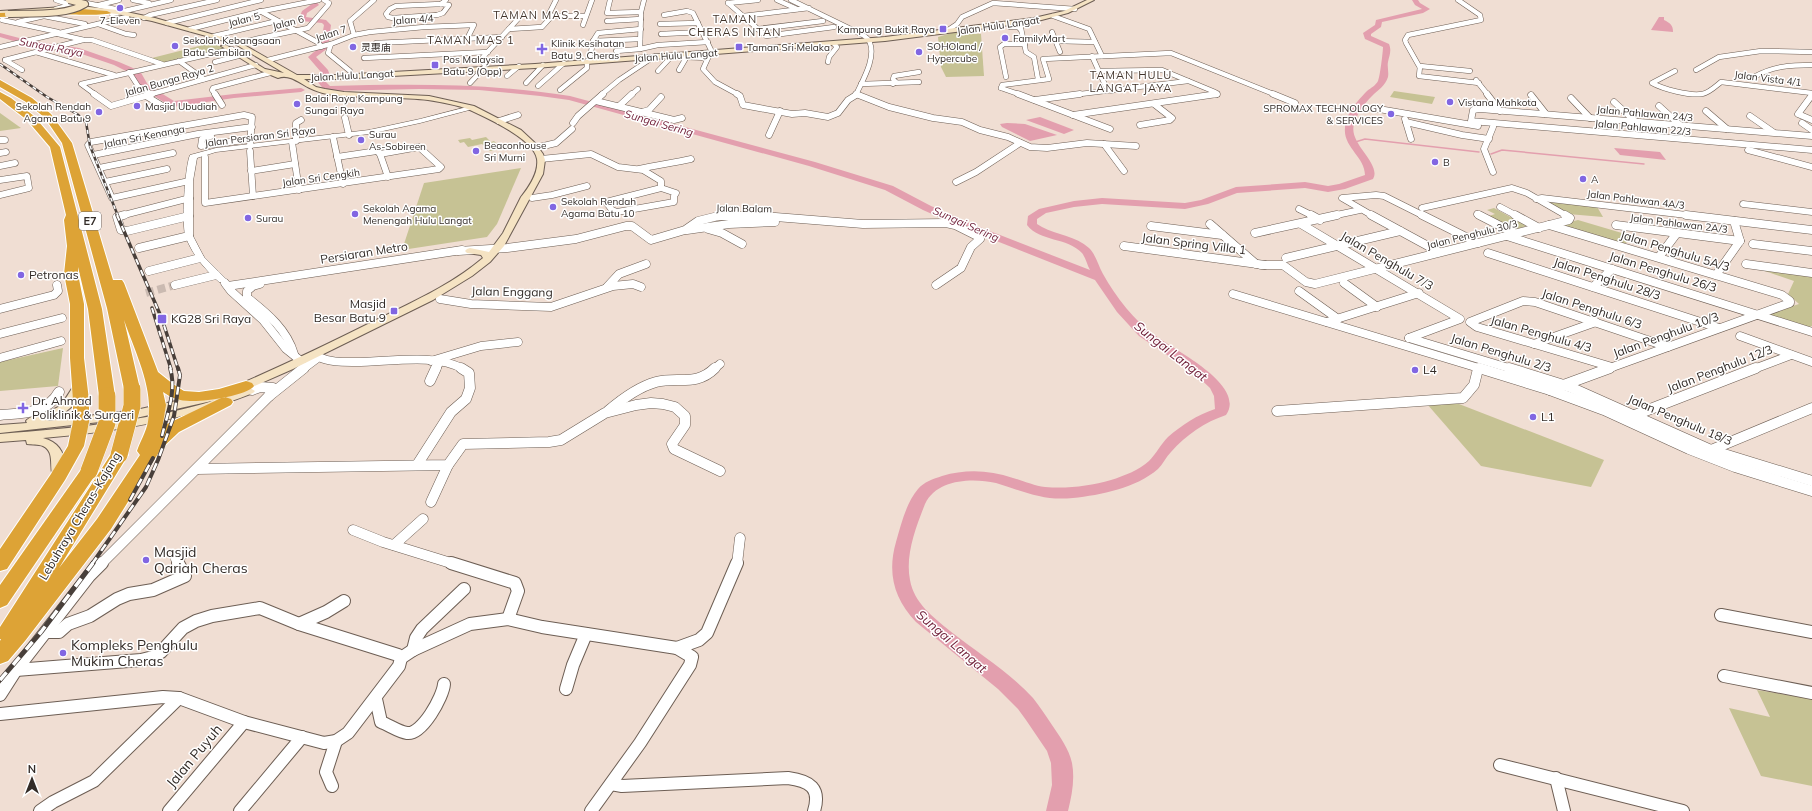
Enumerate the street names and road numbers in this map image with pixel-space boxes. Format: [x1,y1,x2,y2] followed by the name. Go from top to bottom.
[227,9,261,30] street label: Jalan 5
[271,12,305,33] street label: Jalan 6
[392,12,434,27] street label: Jalan 4/4
[956,13,1041,38] street label: Jalan Hulu Langat
[314,22,348,45] street label: Jalan 7
[634,46,718,65] street label: Jalan Hulu Langat
[123,62,215,99] street label: Jalan Bunga Raya 2
[310,67,394,84] street label: Jalan Hulu Langat
[1734,68,1802,89] street label: Jalan Vista 4/1
[1596,103,1694,124] street label: Jalan Pahlawan 24/3
[1594,117,1692,138] street label: Jalan Pahlawan 22/3
[102,122,186,151] street label: Jalan Sri Kenanga
[204,123,316,150] street label: Jalan Persiaran Sri Raya
[281,166,361,189] street label: Jalan Sri Cengkih
[1586,187,1685,212] street label: Jalan Pahlawan 4A/3
[716,202,772,215] street label: Jalan Balam
[1629,211,1728,236] street label: Jalan Pahlawan 2A/3
[79,212,101,230] road number: E7
[1425,217,1519,252] street label: Jalan Penghulu 30/3
[1619,227,1732,274] street label: Jalan Penghulu 5A/3
[1338,228,1436,293] street label: Jalan Penghulu 7/3
[1141,230,1247,257] street label: Jalan Spring Villa 1
[319,238,409,267] street label: Persiaran Metro
[1608,248,1719,295] street label: Jalan Penghulu 26/3
[1552,254,1663,303] street label: Jalan Penghulu 28/3
[471,283,553,300] street label: Jalan Enggang
[1540,285,1644,332] street label: Jalan Penghulu 6/3
[1611,308,1721,361] street label: Jalan Penghulu 10/3
[1489,312,1593,355] street label: Jalan Penghulu 4/3
[1449,330,1553,375] street label: Jalan Penghulu 2/3
[1665,342,1775,396] street label: Jalan Penghulu 12/3
[1626,391,1734,448] street label: Jalan Penghulu 18/3
[35,449,124,582] street label: Lebuhraya Cheras–Kajang
[162,721,226,791] street label: Jalan Puyuh

